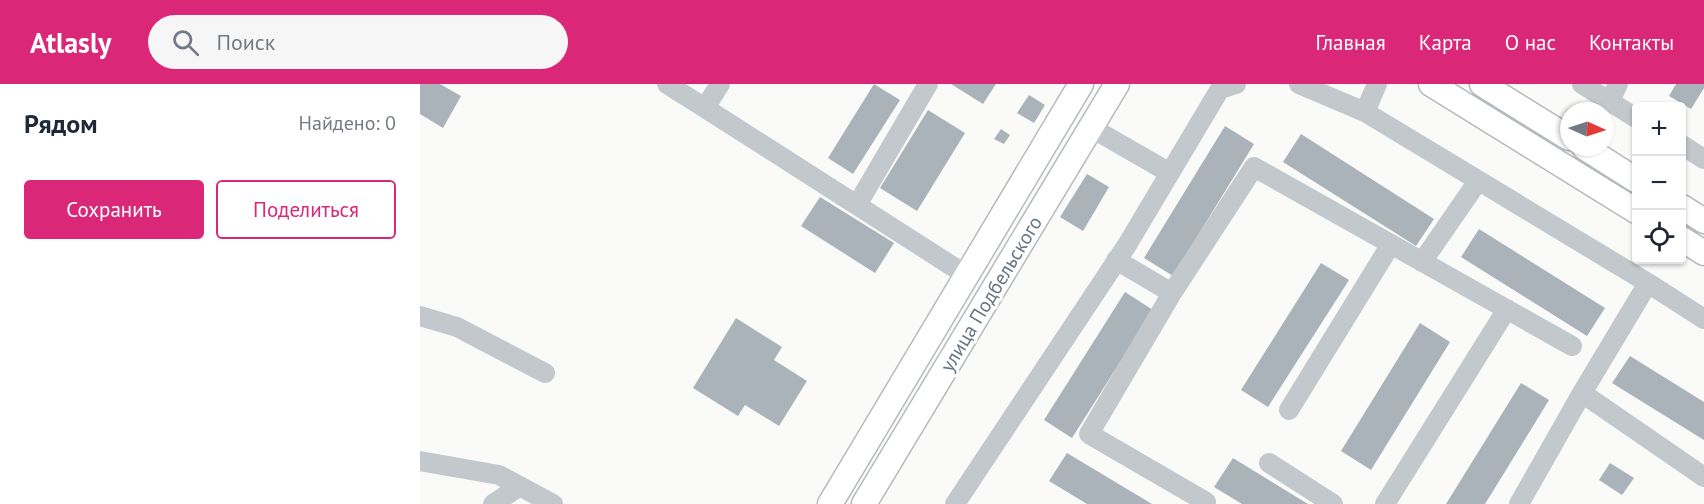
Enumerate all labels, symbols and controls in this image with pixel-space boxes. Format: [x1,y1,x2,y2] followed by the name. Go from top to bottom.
[148,15,568,69] search box
[30,24,112,61] text: Atlasly
[169,26,202,59] icon: search
[217,28,275,56] text: Поиск
[1315,29,1386,56] text: Главная
[1419,29,1472,56] text: Карта
[1505,29,1556,56] text: О нас
[1589,29,1674,56] text: Контакты
[1560,102,1614,156] north arrow
[1632,102,1686,264] map controls
[1632,102,1686,156] button: +
[24,107,98,140] text: Рядом
[299,110,396,136] text: Найдено: 0
[1632,156,1686,210] button: −
[24,180,204,239] button: Сохранить
[216,180,396,239] button: Поделиться
[1632,210,1686,264] button: locate
[934,211,1048,377] street label: улица Подбельского

